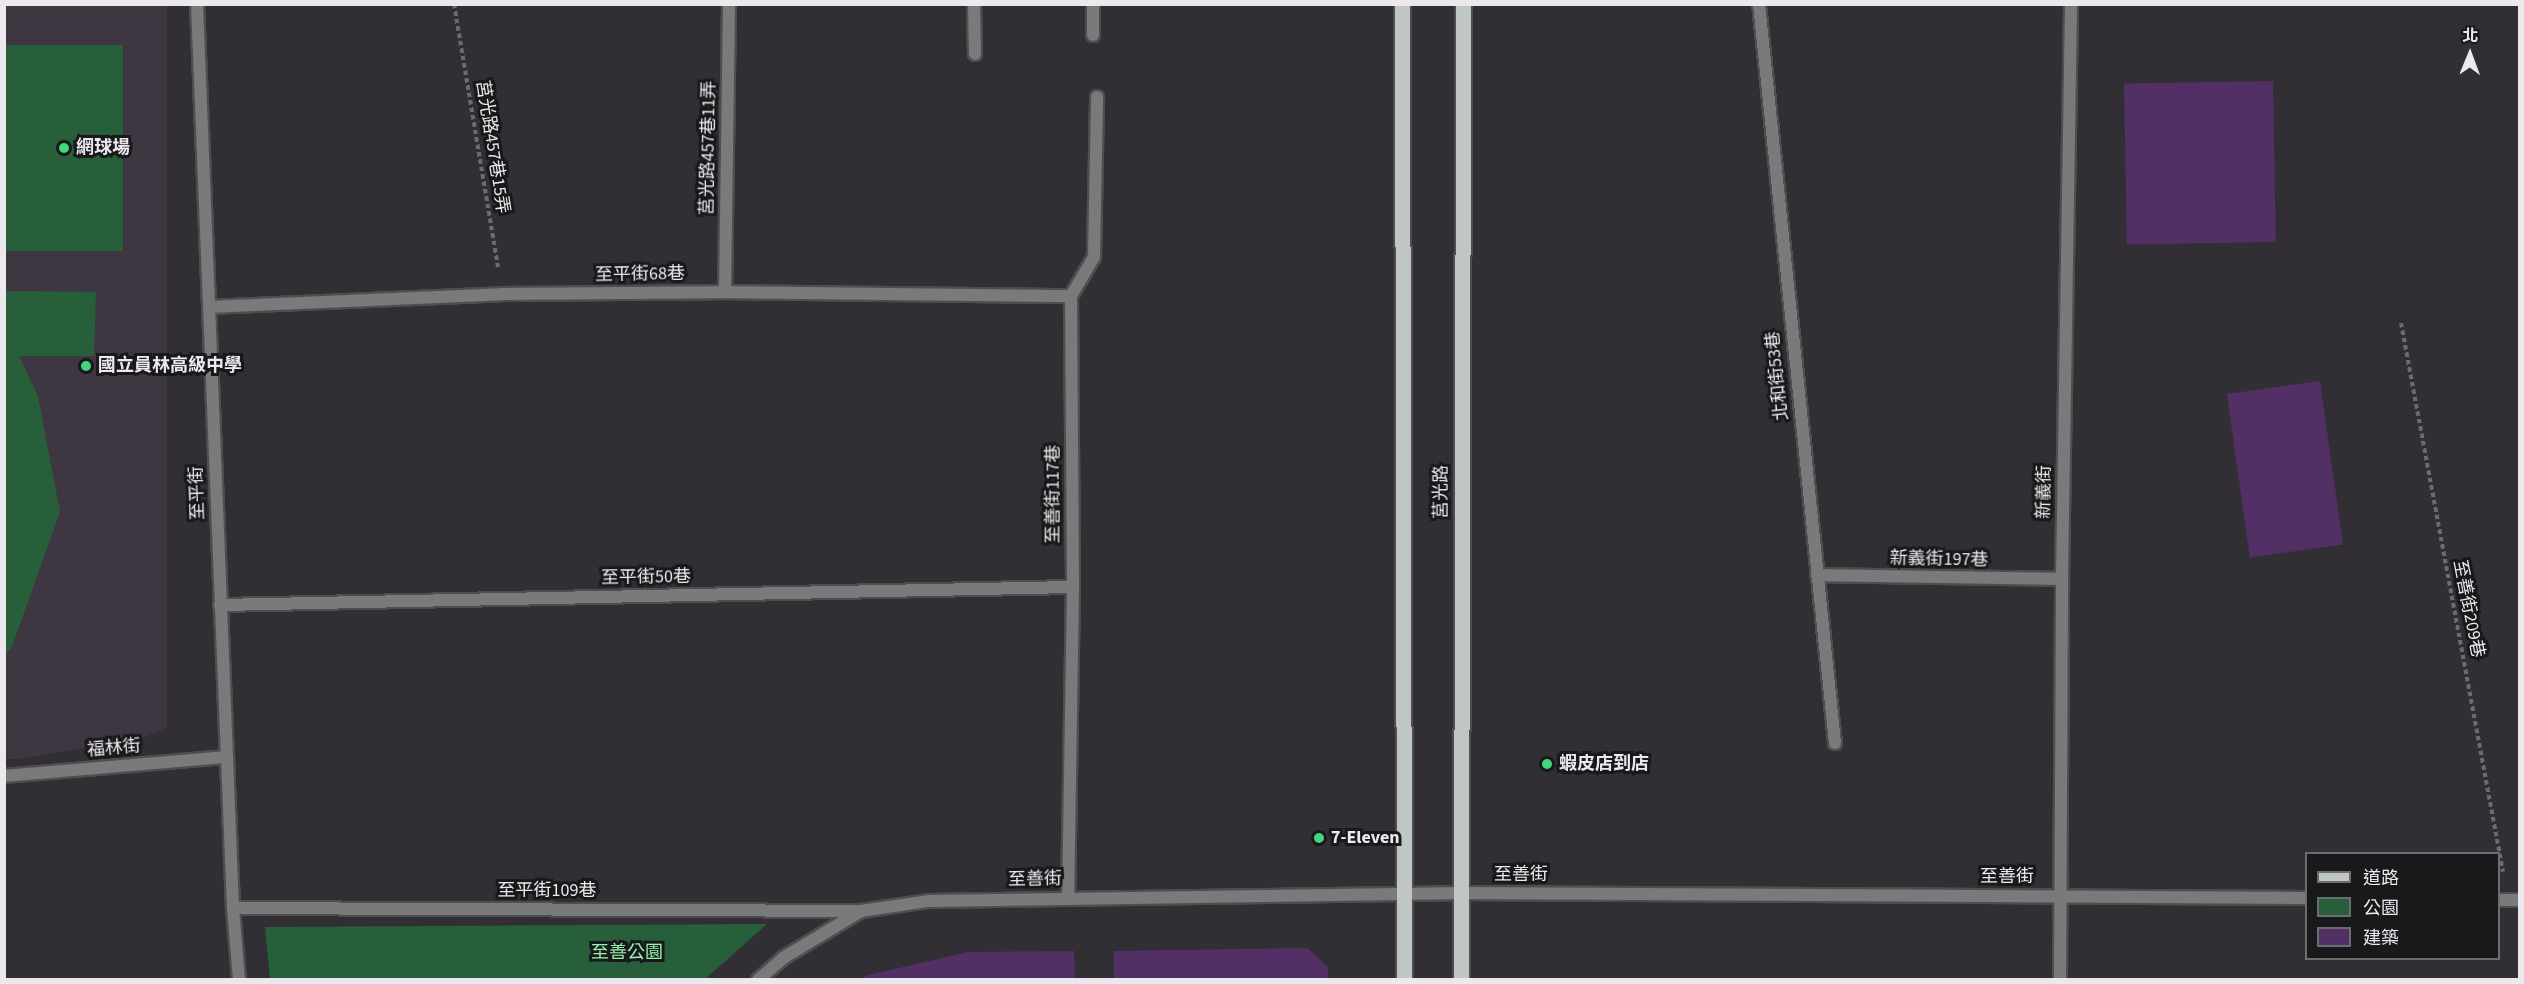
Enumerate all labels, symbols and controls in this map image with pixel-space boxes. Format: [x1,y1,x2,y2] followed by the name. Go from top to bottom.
[2440,24,2500,84] north arrow
[2462,25,2479,47] text: 北
[471,79,513,215] street label: 莒光路457巷15弄
[697,80,721,216] street label: 莒光路457巷11弄
[76,137,130,159] place label: 網球場
[57,141,71,155] marker: 網球場
[595,263,685,287] street label: 至平街68巷
[1763,330,1793,422] street label: 北和街53巷
[98,355,242,377] place label: 國立員林高級中學
[79,359,93,373] marker: 國立員林高級中學
[1043,445,1065,543] street label: 至善街117巷
[1431,465,1453,519] street label: 莒光路
[2034,465,2056,519] street label: 新義街
[186,466,210,520] street label: 至平街
[1889,548,1989,572] street label: 新義街197巷
[2448,558,2488,660] street label: 至善街209巷
[601,566,691,590] street label: 至平街50巷
[86,736,142,762] street label: 福林街
[1559,753,1649,775] place label: 蝦皮店到店
[1540,757,1554,771] marker: 蝦皮店到店
[1331,827,1400,849] place label: 7-Eleven
[1312,831,1326,845] marker: 7-Eleven
[2305,852,2500,960] legend
[1494,864,1548,886] street label: 至善街
[1980,866,2034,888] street label: 至善街
[2363,866,2399,891] text: 道路
[1008,869,1062,891] street label: 至善街
[498,880,596,902] street label: 至平街109巷
[2363,896,2399,921] text: 公園
[2363,926,2399,951] text: 建築
[591,942,663,964] park label: 至善公園

